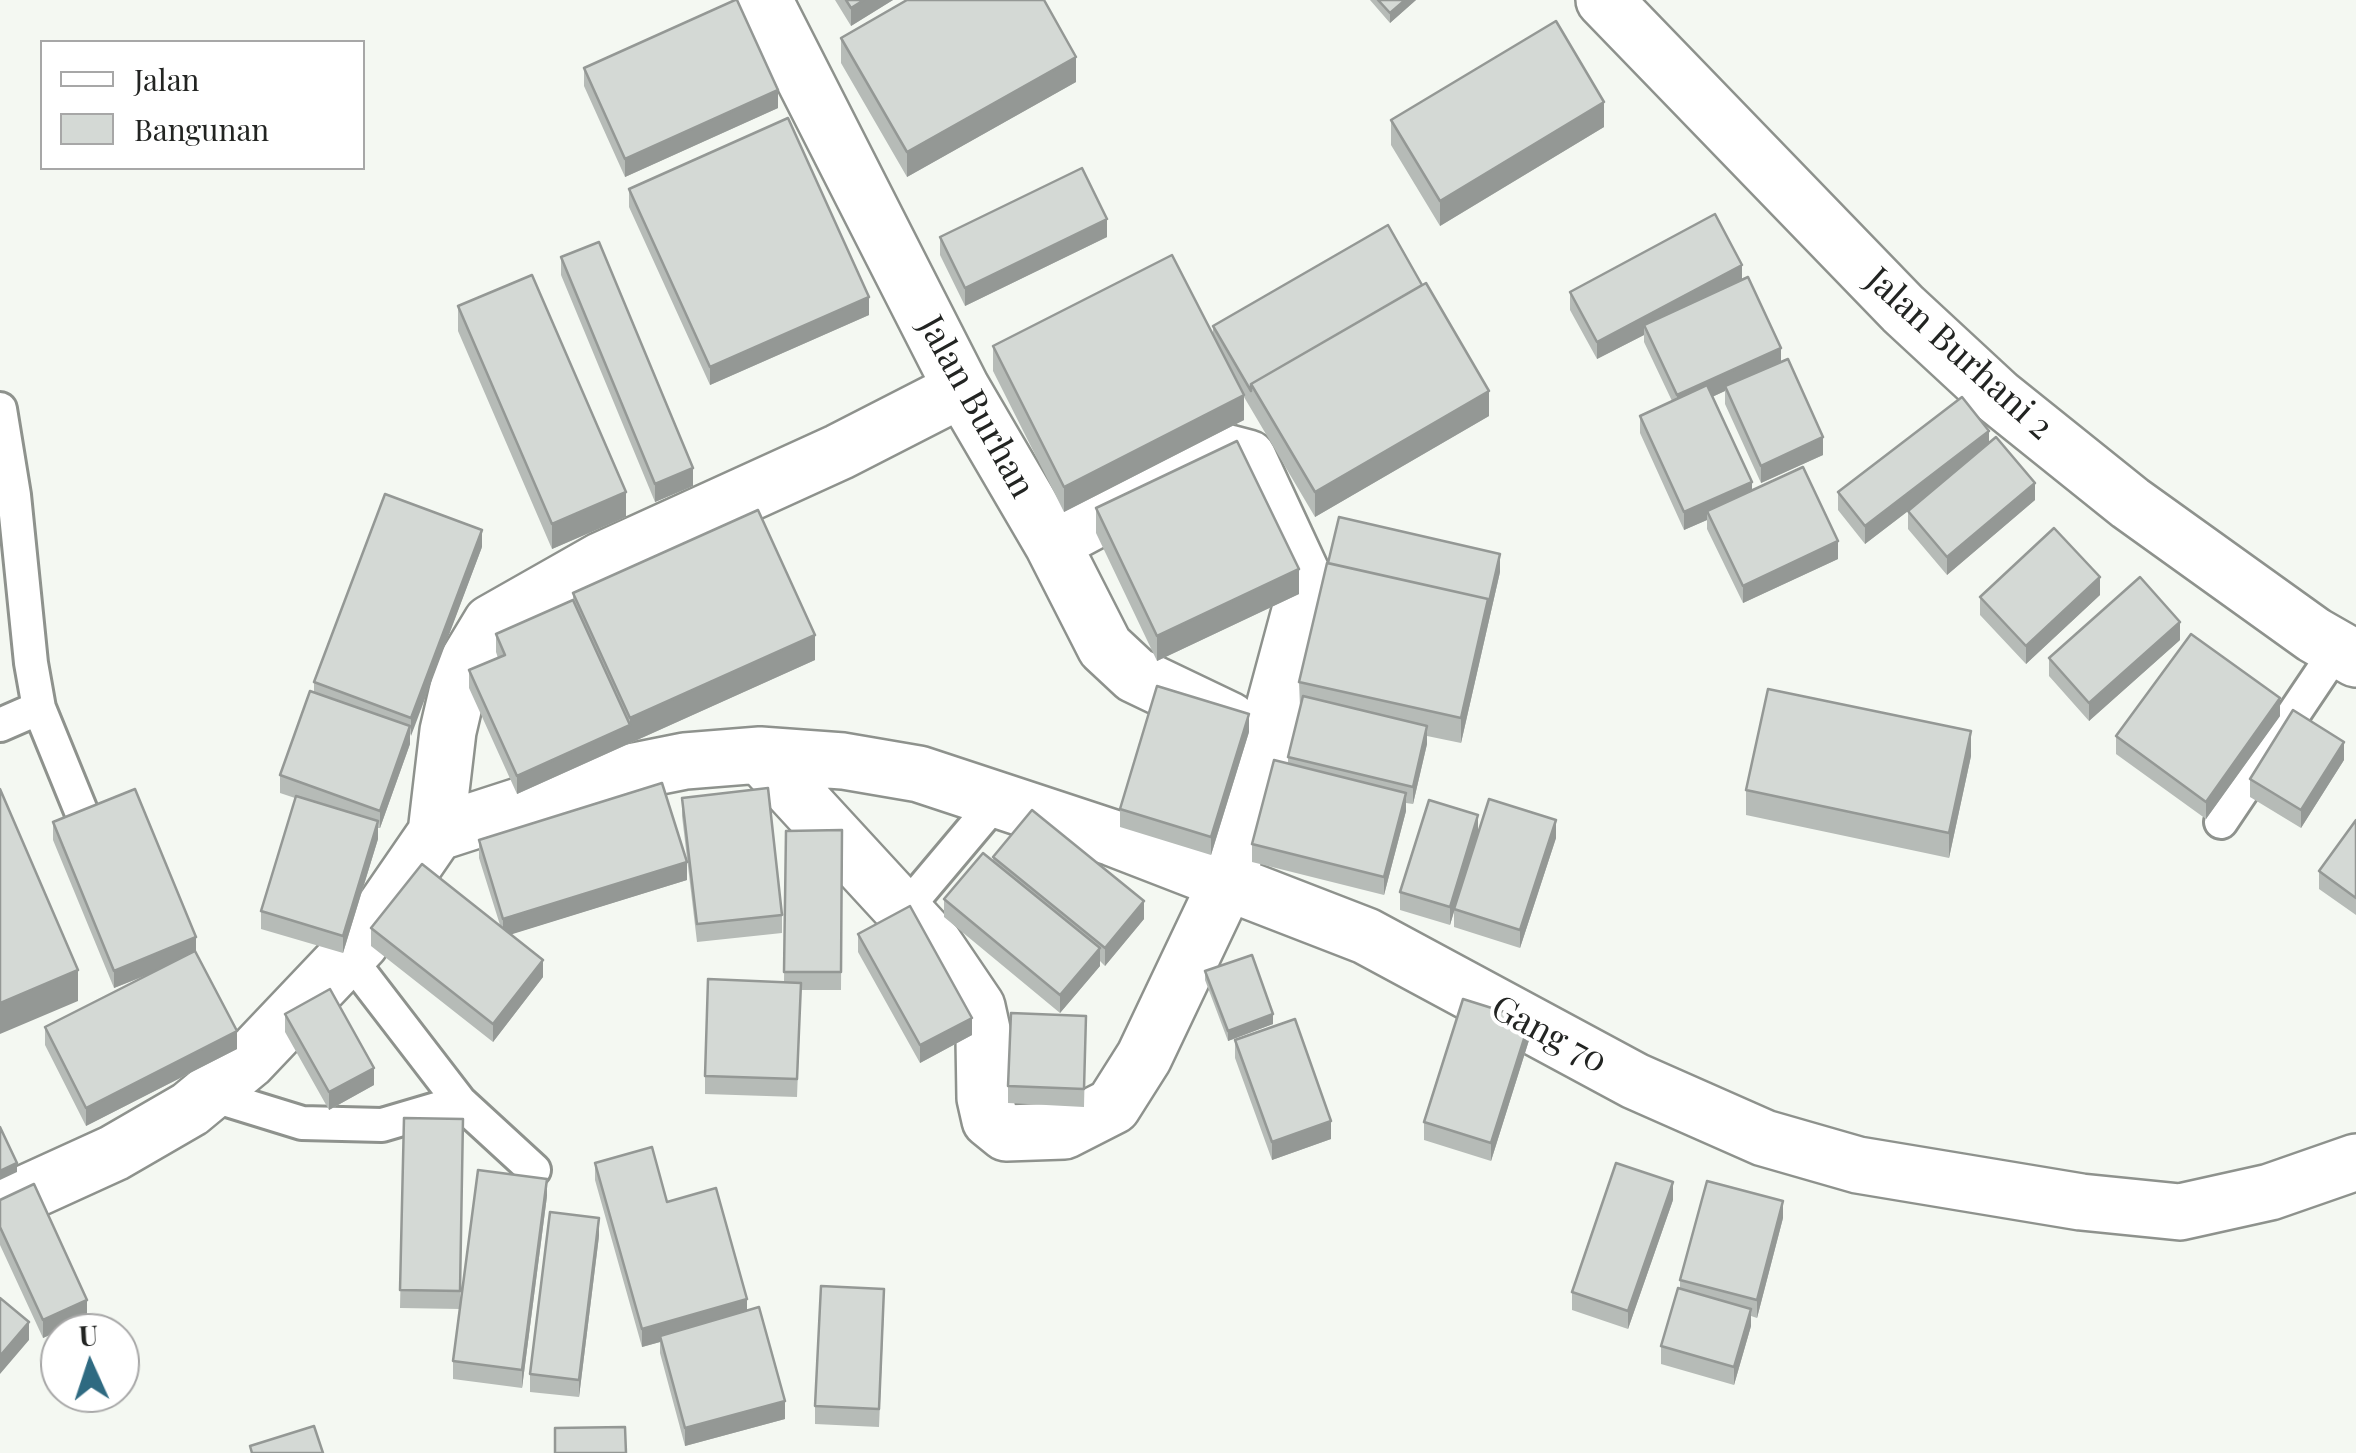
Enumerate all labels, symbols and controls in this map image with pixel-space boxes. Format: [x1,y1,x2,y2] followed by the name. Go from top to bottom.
[40,40,365,170] legend
[134,59,200,99] text: Jalan
[134,109,269,149] text: Bangunan
[1857,259,2061,449] street label: Jalan Burhani 2
[909,309,1043,505] street label: Jalan Burhan
[1484,987,1614,1083] street label: Gang 70
[40,1313,140,1413] north arrow
[78,1316,99,1354] text: U

